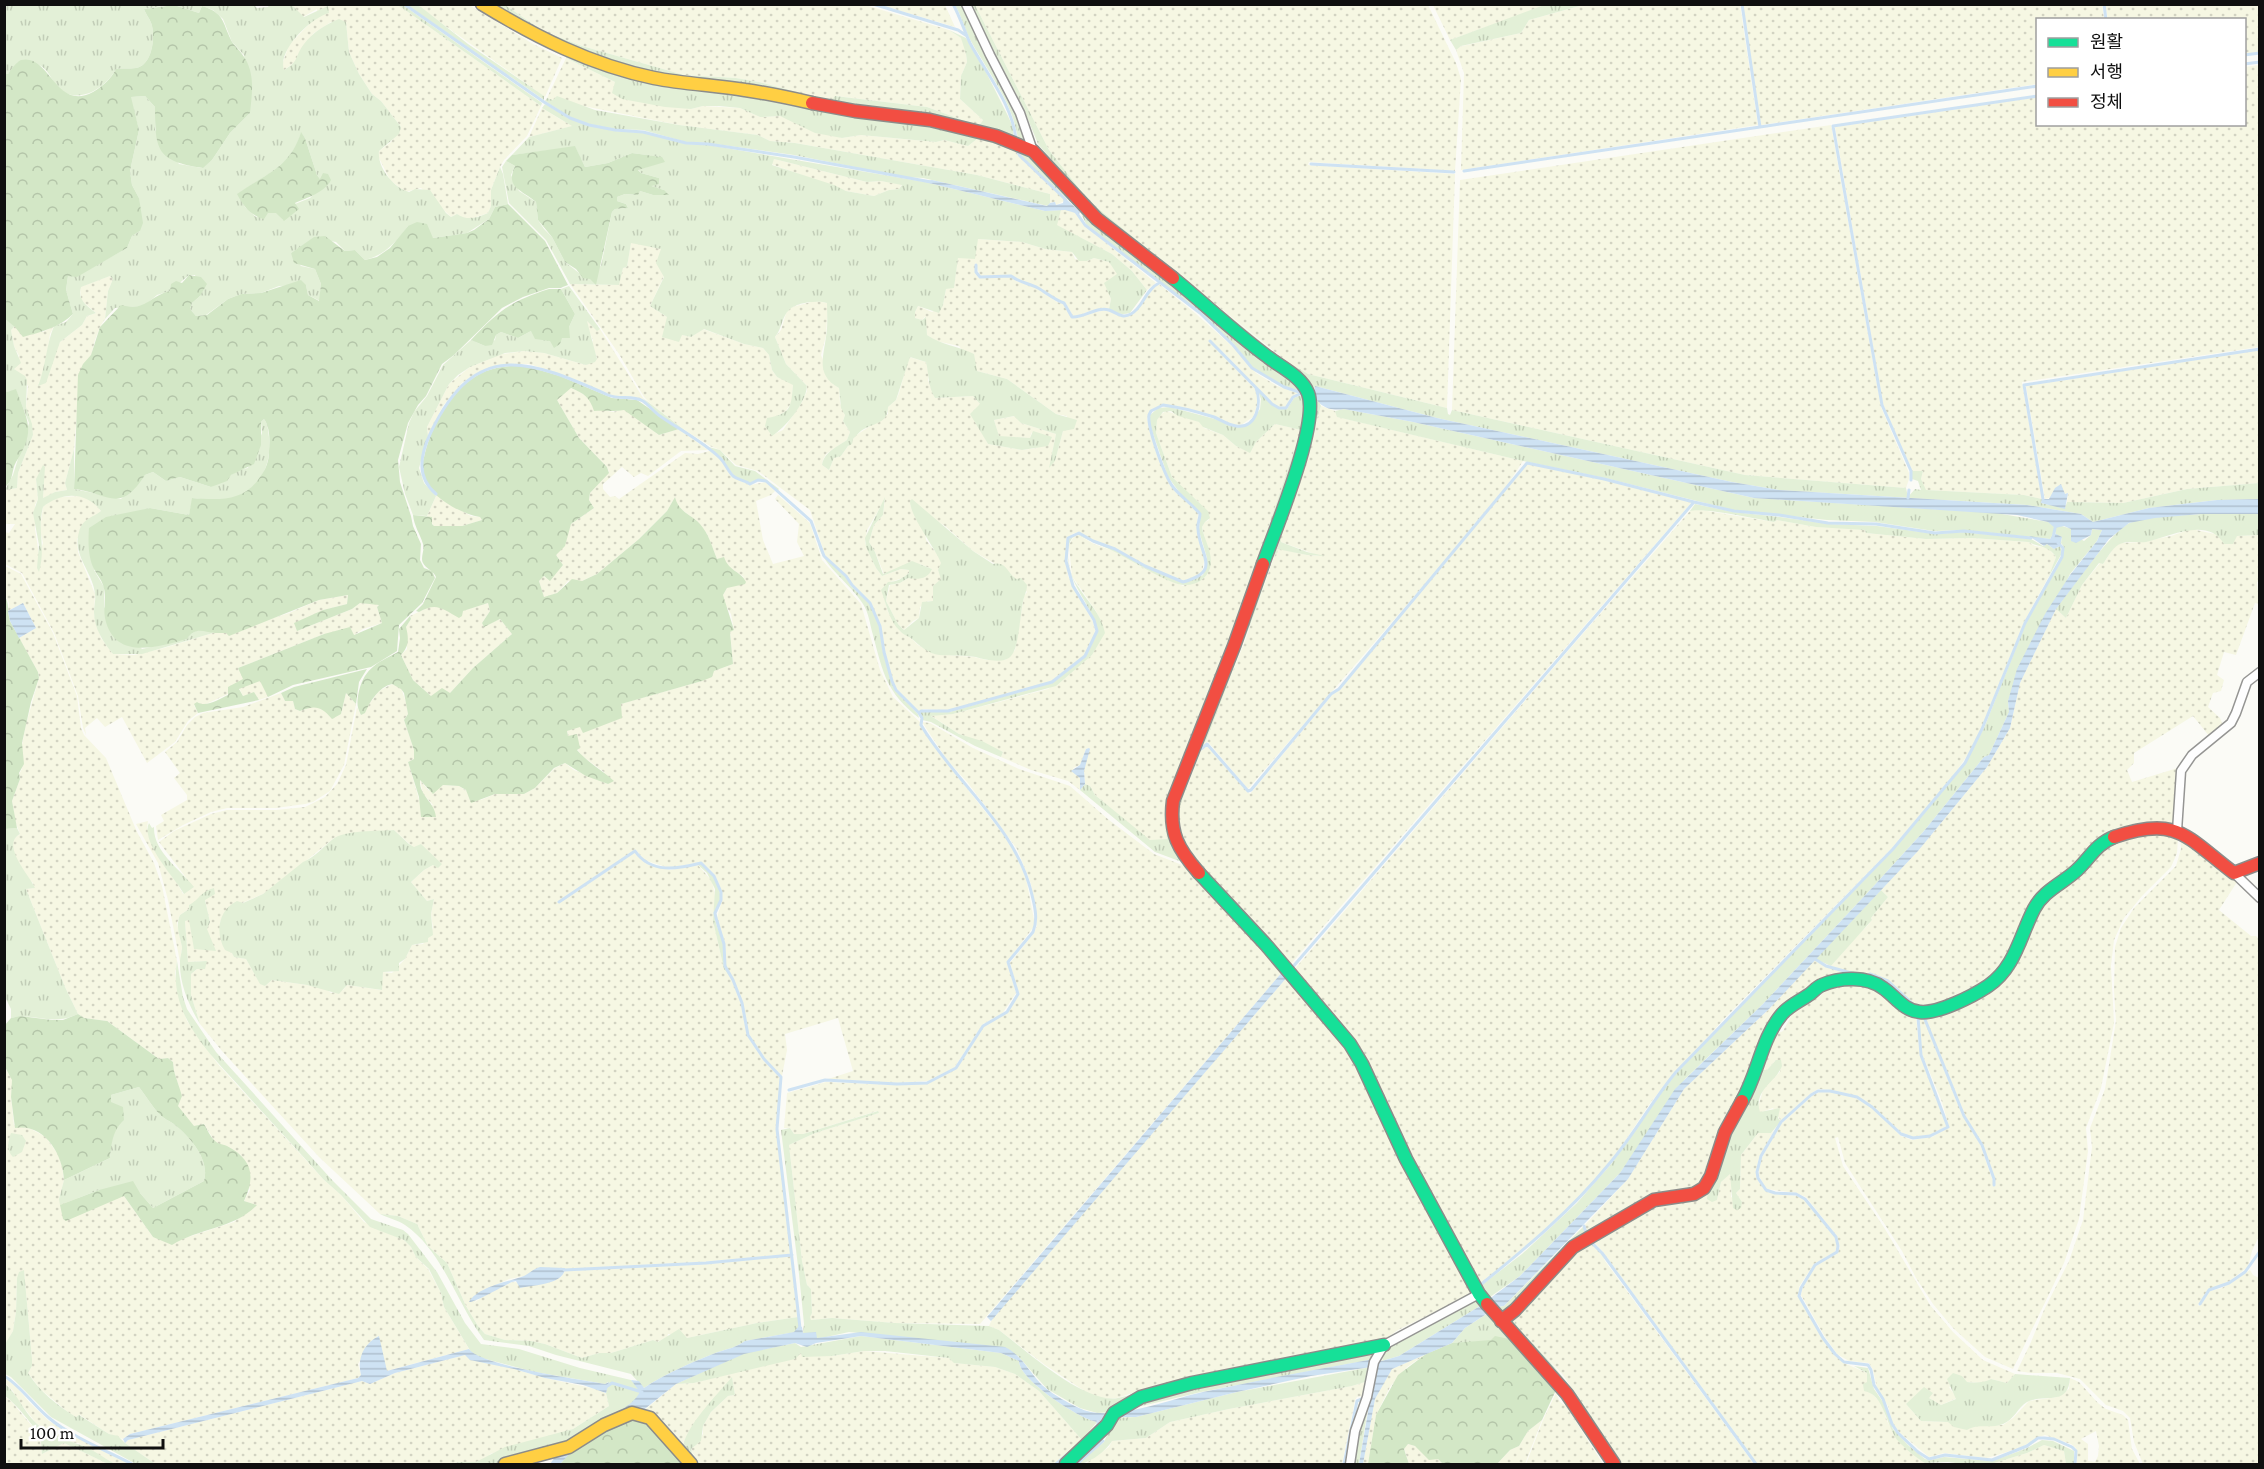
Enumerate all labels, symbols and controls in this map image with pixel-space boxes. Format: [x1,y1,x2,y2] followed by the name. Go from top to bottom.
[2036,18,2246,126] legend
[2090,32,2123,52] text: 원활
[2090,62,2123,82] text: 서행
[2090,92,2123,112] text: 정체
[21,1412,164,1450] scale bar
[30,1423,75,1443] text: 100 m

